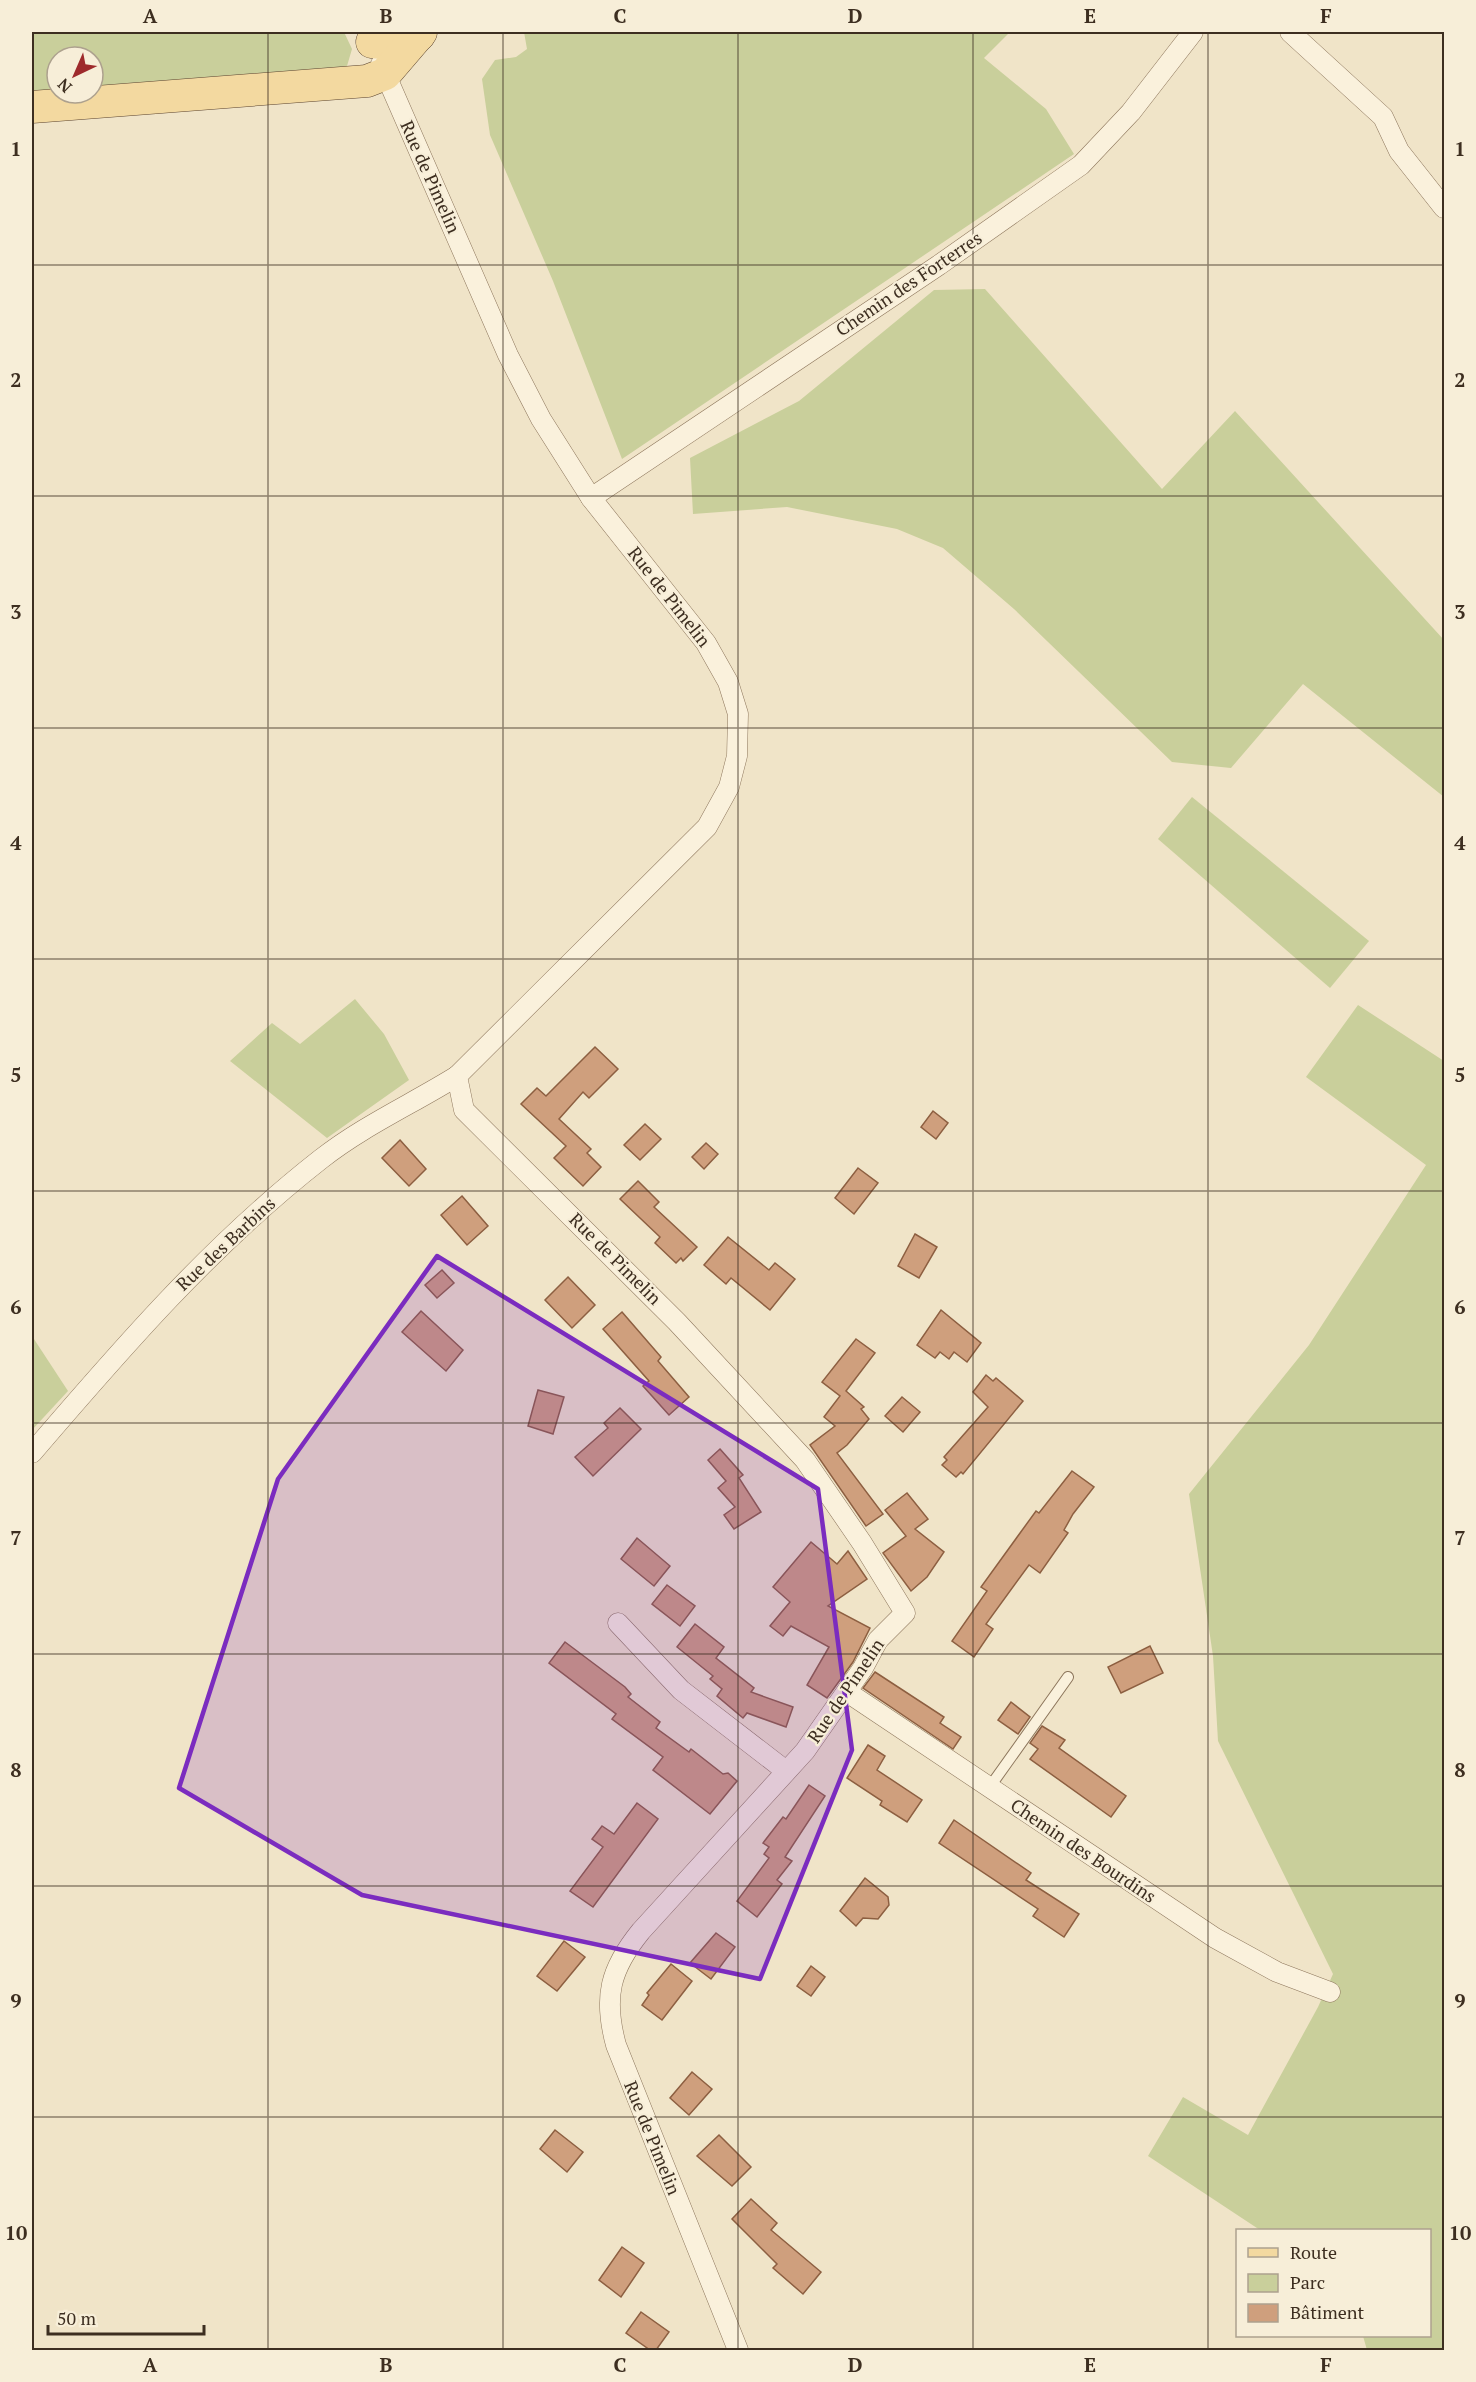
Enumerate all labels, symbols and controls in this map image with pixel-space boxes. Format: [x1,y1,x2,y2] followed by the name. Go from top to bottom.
[143,2,158,29] text: A
[380,2,393,29] text: B
[613,2,627,29] text: C
[848,2,862,29] text: D
[1084,2,1096,29] text: E
[1320,2,1332,29] text: F
[45,45,105,105] north arrow
[53,74,77,98] text: N
[395,116,467,237] street label: Rue de Pimelin
[10,135,22,162] text: 1
[1454,135,1466,162] text: 1
[831,225,986,341] street label: Chemin des Forterres
[10,366,22,393] text: 2
[1454,366,1466,393] text: 2
[623,541,717,652] street label: Rue de Pimelin
[10,598,22,625] text: 3
[1454,598,1466,625] text: 3
[10,829,22,856] text: 4
[1454,829,1466,856] text: 4
[10,1061,22,1088] text: 5
[1454,1061,1466,1088] text: 5
[171,1191,280,1295] street label: Rue des Barbins
[564,1207,667,1310] street label: Rue de Pimelin
[10,1293,22,1320] text: 6
[1454,1293,1466,1320] text: 6
[10,1524,22,1551] text: 7
[1454,1524,1466,1551] text: 7
[801,1633,889,1747] street label: Rue de Pimelin
[10,1756,22,1783] text: 8
[1454,1756,1466,1783] text: 8
[1006,1793,1161,1908] street label: Chemin des Bourdins
[10,1987,22,2014] text: 9
[1454,1987,1466,2014] text: 9
[619,2077,687,2198] street label: Rue de Pimelin
[5,2219,27,2246] text: 10
[1449,2219,1471,2246] text: 10
[1236,2229,1431,2337] legend
[1290,2240,1337,2264] text: Route
[1290,2270,1325,2294] text: Parc
[48,2298,204,2336] scale bar
[1290,2300,1365,2324] text: Bâtiment
[57,2306,97,2330] text: 50 m
[143,2351,158,2378] text: A
[380,2351,393,2378] text: B
[613,2351,627,2378] text: C
[848,2351,862,2378] text: D
[1084,2351,1096,2378] text: E
[1320,2351,1332,2378] text: F

